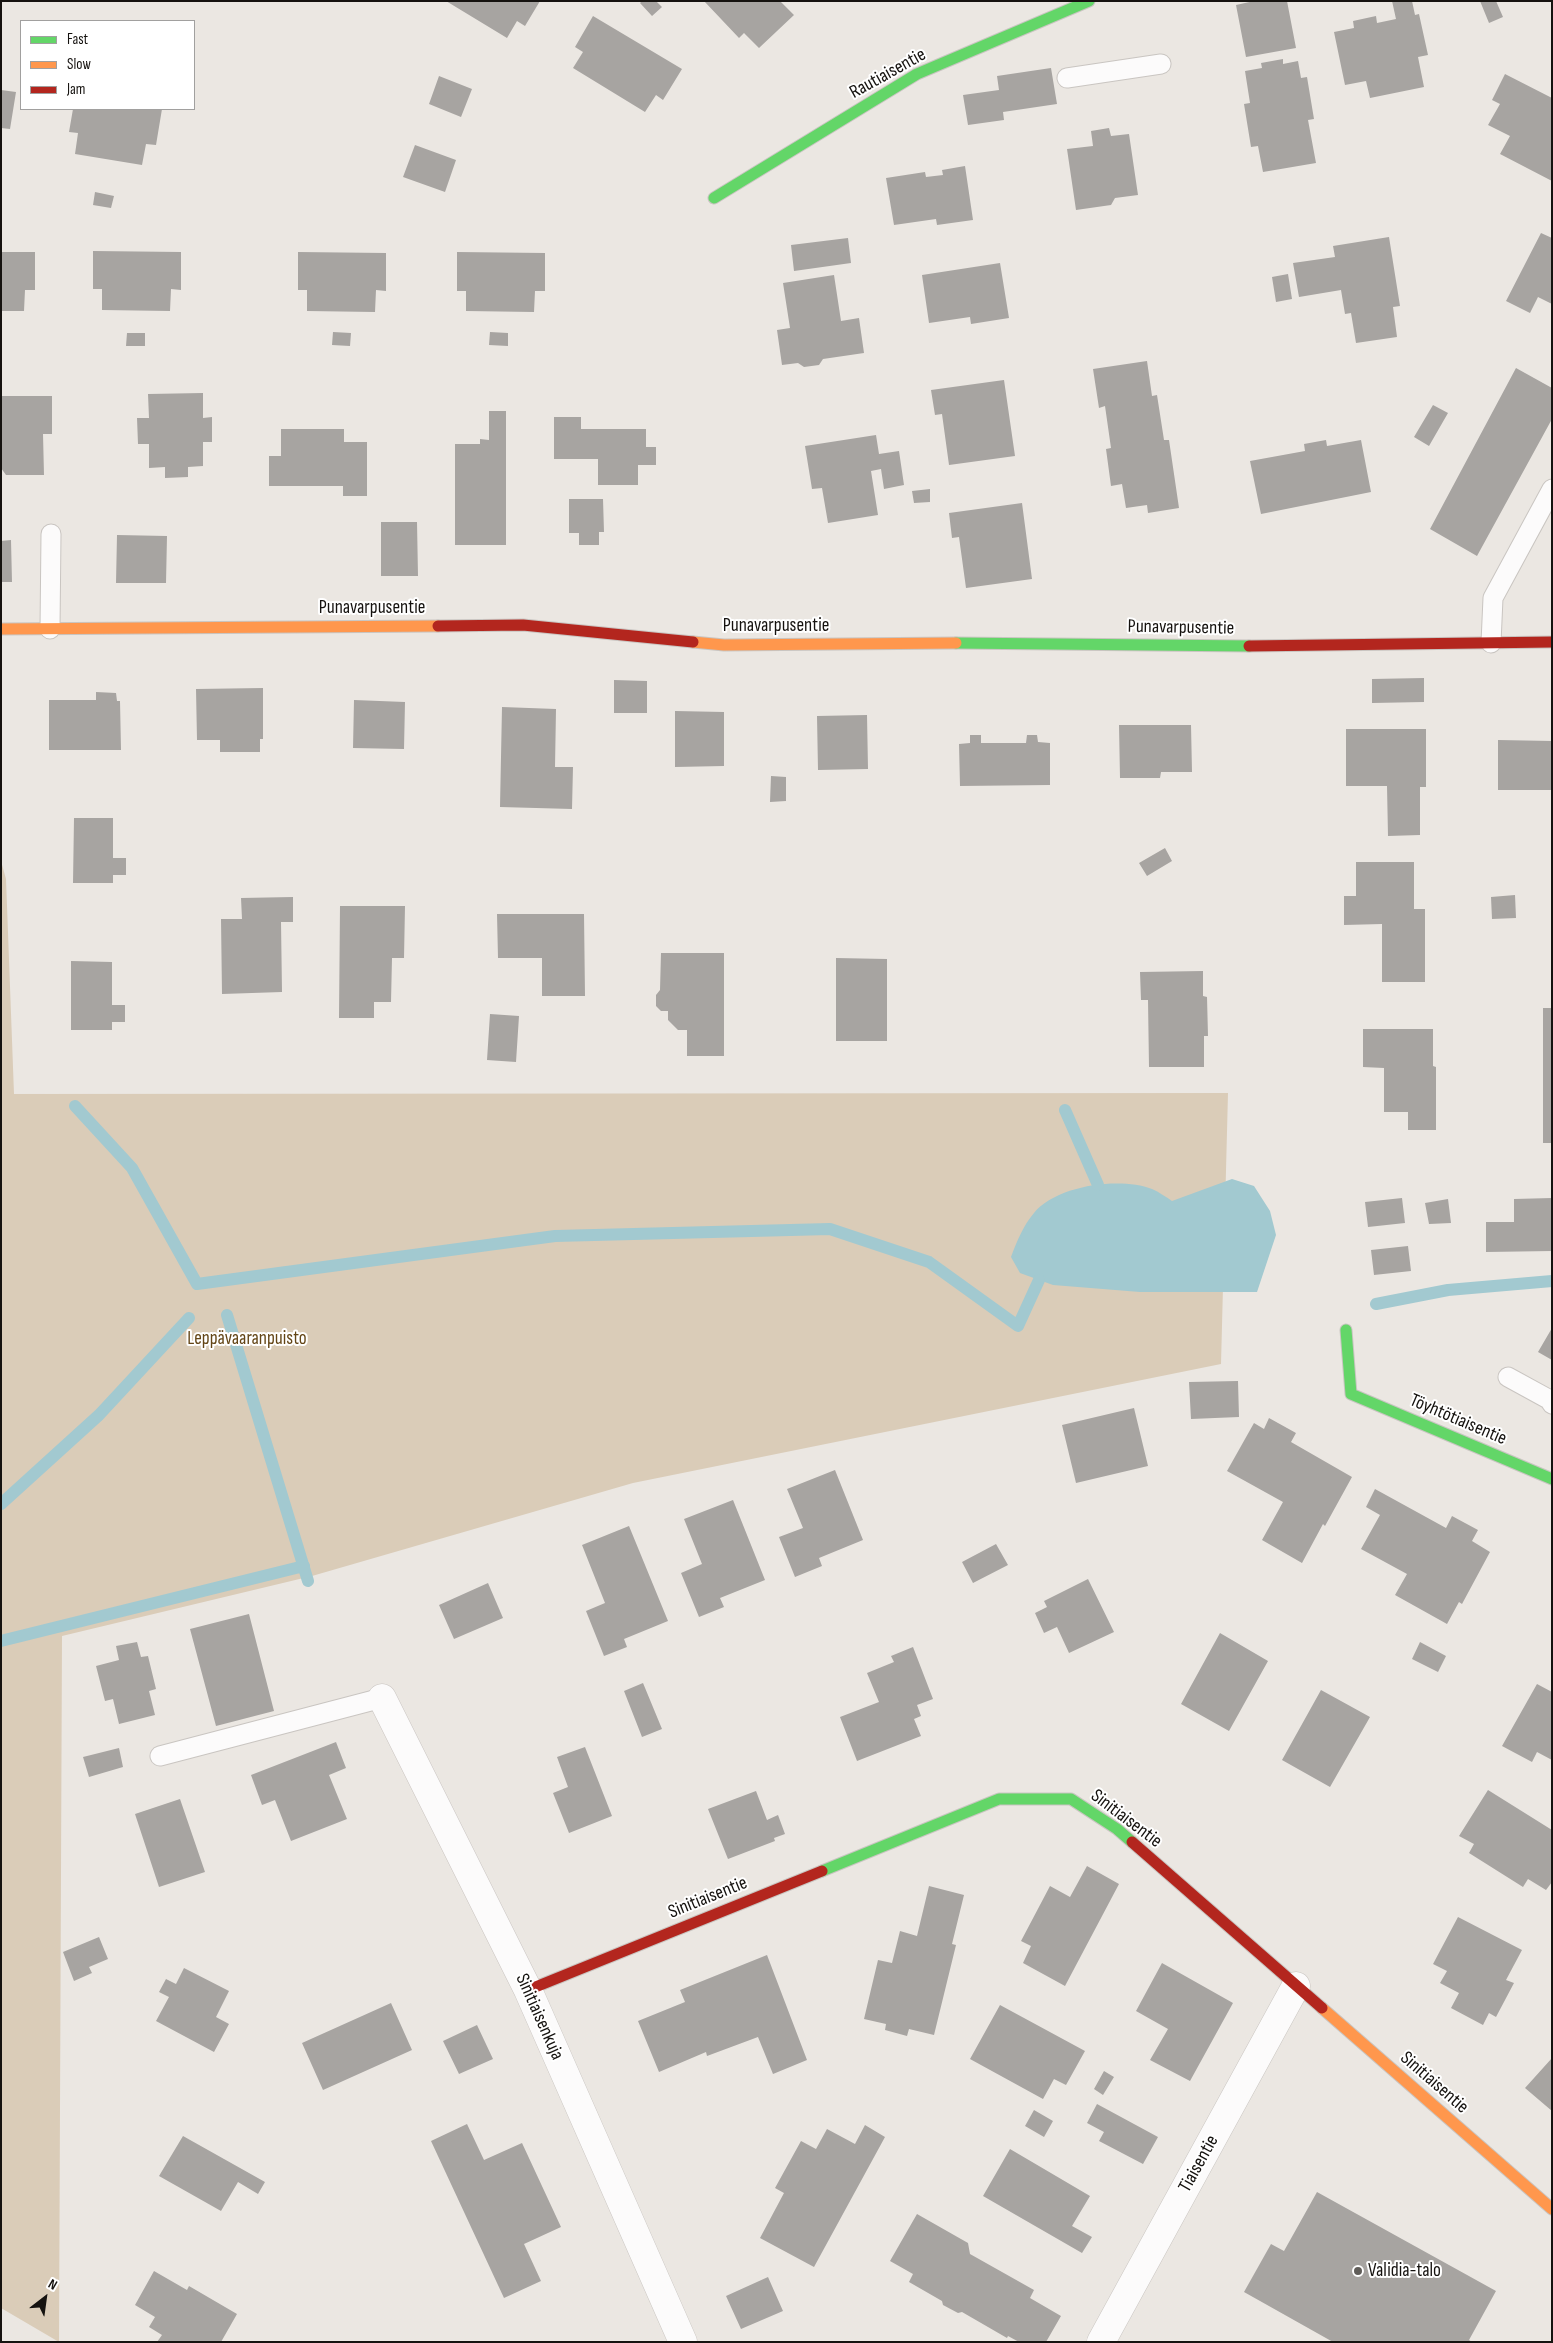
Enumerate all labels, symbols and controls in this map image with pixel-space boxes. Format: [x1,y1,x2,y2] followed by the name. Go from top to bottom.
[20,20,195,110] legend
[67,30,88,49] text: Fast
[846,44,930,104] street label: Rautiaisentie
[67,55,91,74] text: Slow
[67,80,85,99] text: Jam
[319,597,425,619] street label: Punavarpusentie
[723,615,829,637] street label: Punavarpusentie
[1128,616,1234,640] street label: Punavarpusentie
[187,1328,307,1350] park label: Leppävaaranpuisto
[1406,1389,1510,1451] street label: Töyhtötiaisentie
[1086,1785,1166,1853] street label: Sinitiaisentie
[665,1872,751,1924] street label: Sinitiaisentie
[510,1970,568,2064] street label: Sinitiaisenkuja
[1395,2047,1473,2119] street label: Sinitiaisentie
[1174,2131,1224,2197] street label: Tiaisentie
[1368,2260,1441,2282] place label: Validia-talo
[1352,2265,1364,2277] marker: Validia-talo
[20,2273,70,2323] north arrow
[45,2275,60,2294] text: N

